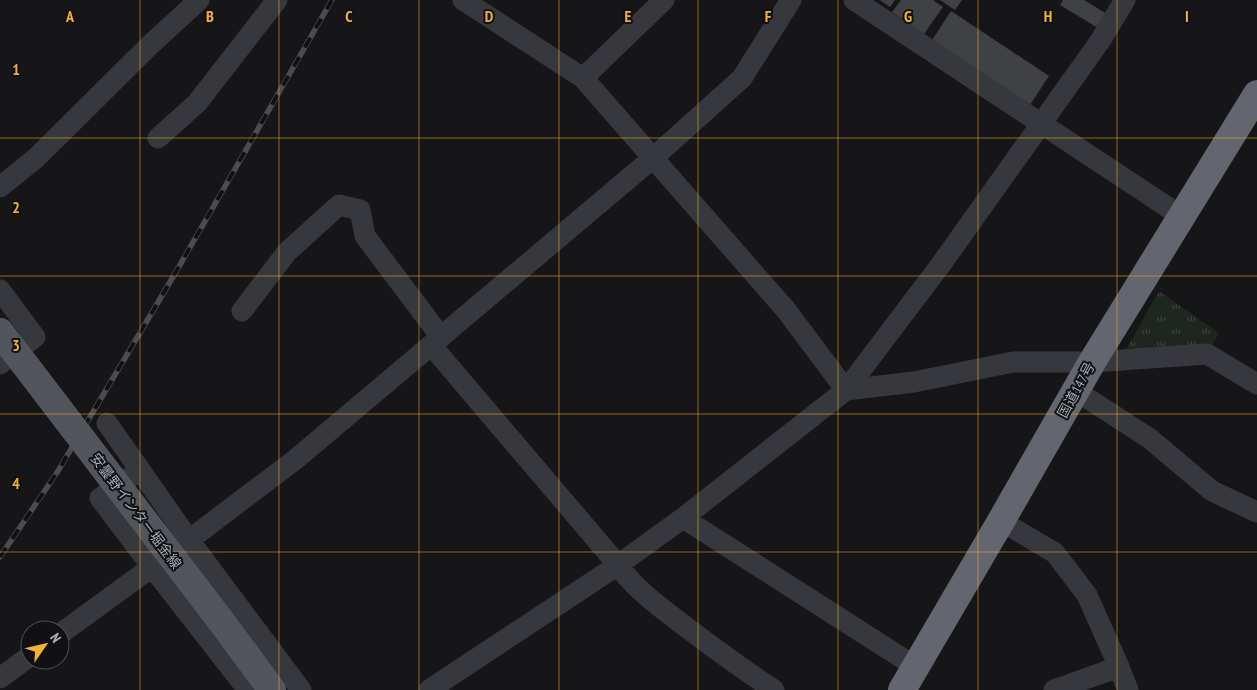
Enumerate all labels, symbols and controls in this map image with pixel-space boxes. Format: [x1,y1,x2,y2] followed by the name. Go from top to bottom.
[65,6,75,26] text: A
[206,6,214,26] text: B
[345,6,353,26] text: C
[485,6,494,26] text: D
[625,6,632,26] text: E
[765,6,772,26] text: F
[904,6,912,26] text: G
[1044,6,1052,26] text: H
[1185,6,1189,26] text: I
[12,59,20,79] text: 1
[12,197,20,217] text: 2
[12,335,20,355] text: 3
[1053,359,1099,421] street label: 国道147号
[87,450,185,572] street label: 安曇野インター堀金線
[12,473,20,493] text: 4
[20,620,70,670] north arrow
[46,630,65,646] text: N

